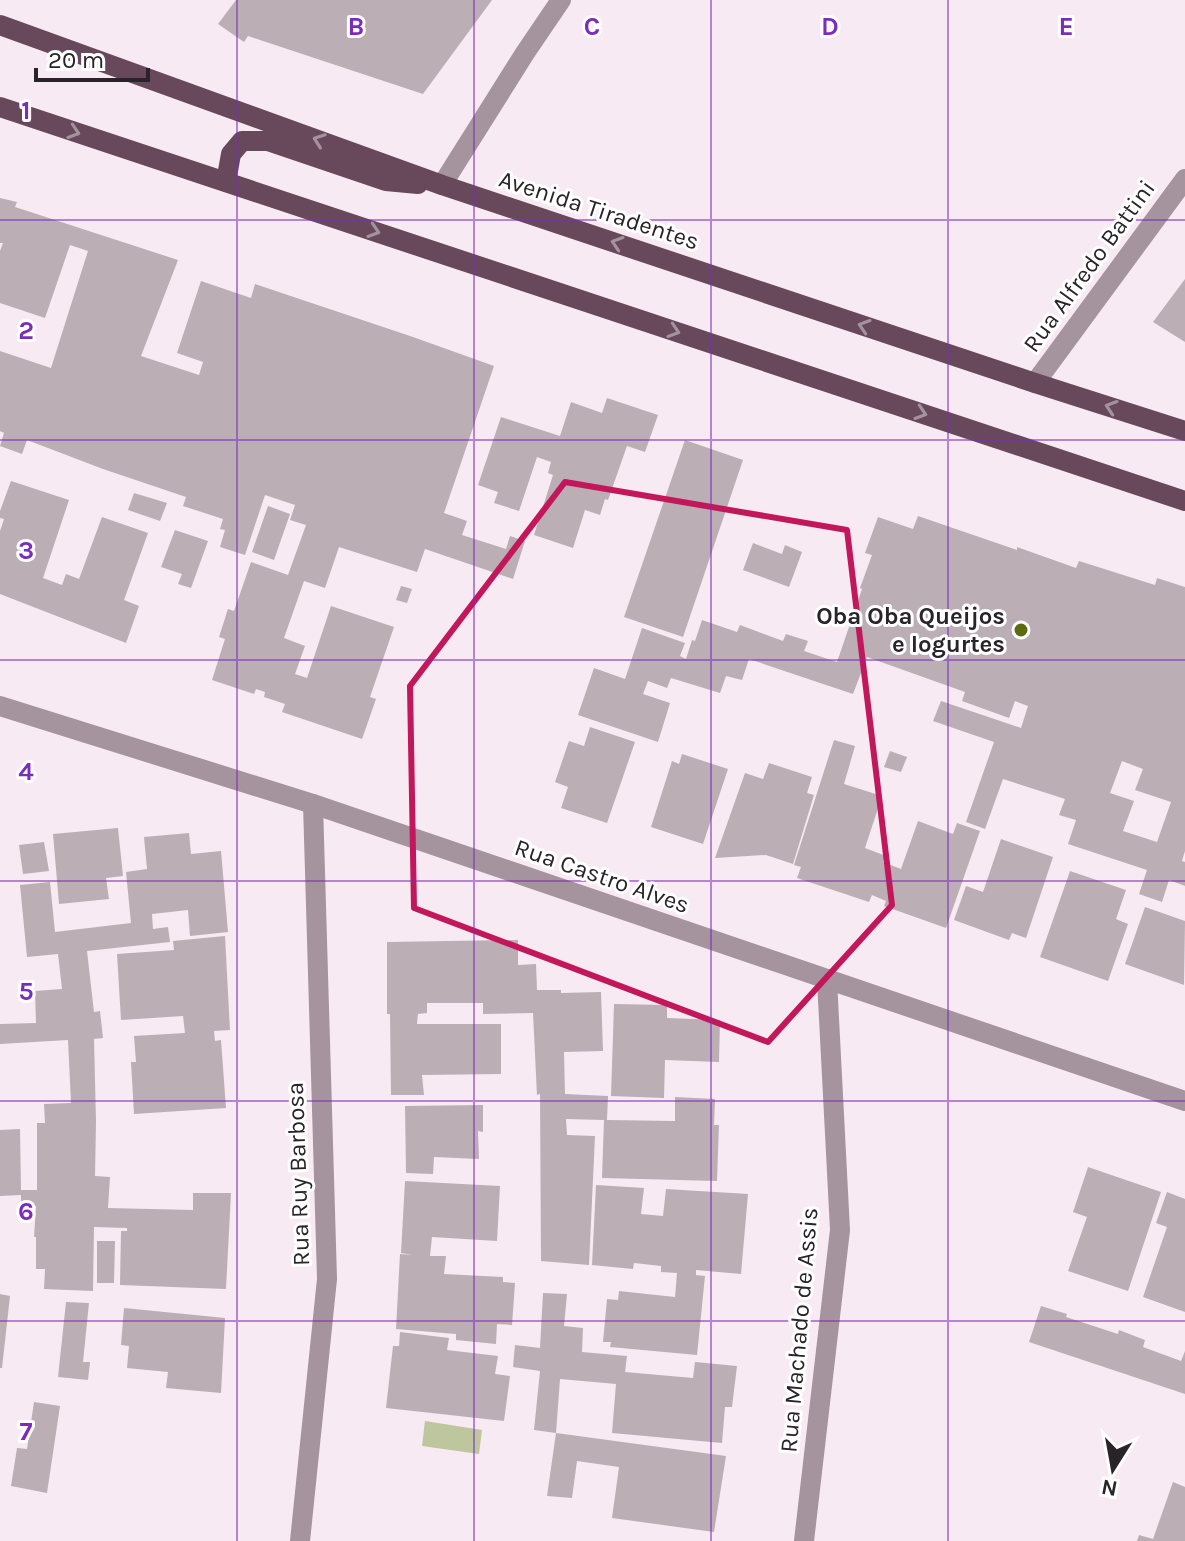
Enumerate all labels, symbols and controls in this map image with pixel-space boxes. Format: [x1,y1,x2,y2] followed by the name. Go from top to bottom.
[348,11,364,42] text: B
[584,11,600,42] text: C
[821,11,839,42] text: D
[1058,11,1074,42] text: E
[36,32,148,82] scale bar
[48,46,104,74] text: 20 m
[21,95,31,126] text: 1
[66,122,80,138] one-way arrow
[312,134,326,150] one-way arrow
[496,164,702,256] street label: Avenida Tiradentes
[1017,174,1161,358] street label: Rua Alfredo Battini
[366,221,380,237] one-way arrow
[611,237,625,253] one-way arrow
[18,315,34,346] text: 2
[858,319,872,335] one-way arrow
[666,321,680,337] one-way arrow
[1104,401,1118,417] one-way arrow
[913,403,927,419] one-way arrow
[18,535,34,566] text: 3
[816,602,1005,658] place label: Oba Oba Queijos e Iogurtes
[1012,621,1030,639] marker: Oba Oba Queijos e Iogurtes
[18,756,34,787] text: 4
[511,833,693,919] street label: Rua Castro Alves
[18,976,34,1007] text: 5
[281,1081,315,1267] street label: Rua Ruy Barbosa
[18,1196,34,1227] text: 6
[774,1206,824,1454] street label: Rua Machado de Assis
[20,1416,33,1447] text: 7
[1073,1429,1153,1509] north arrow
[1099,1473,1120,1502] text: N

